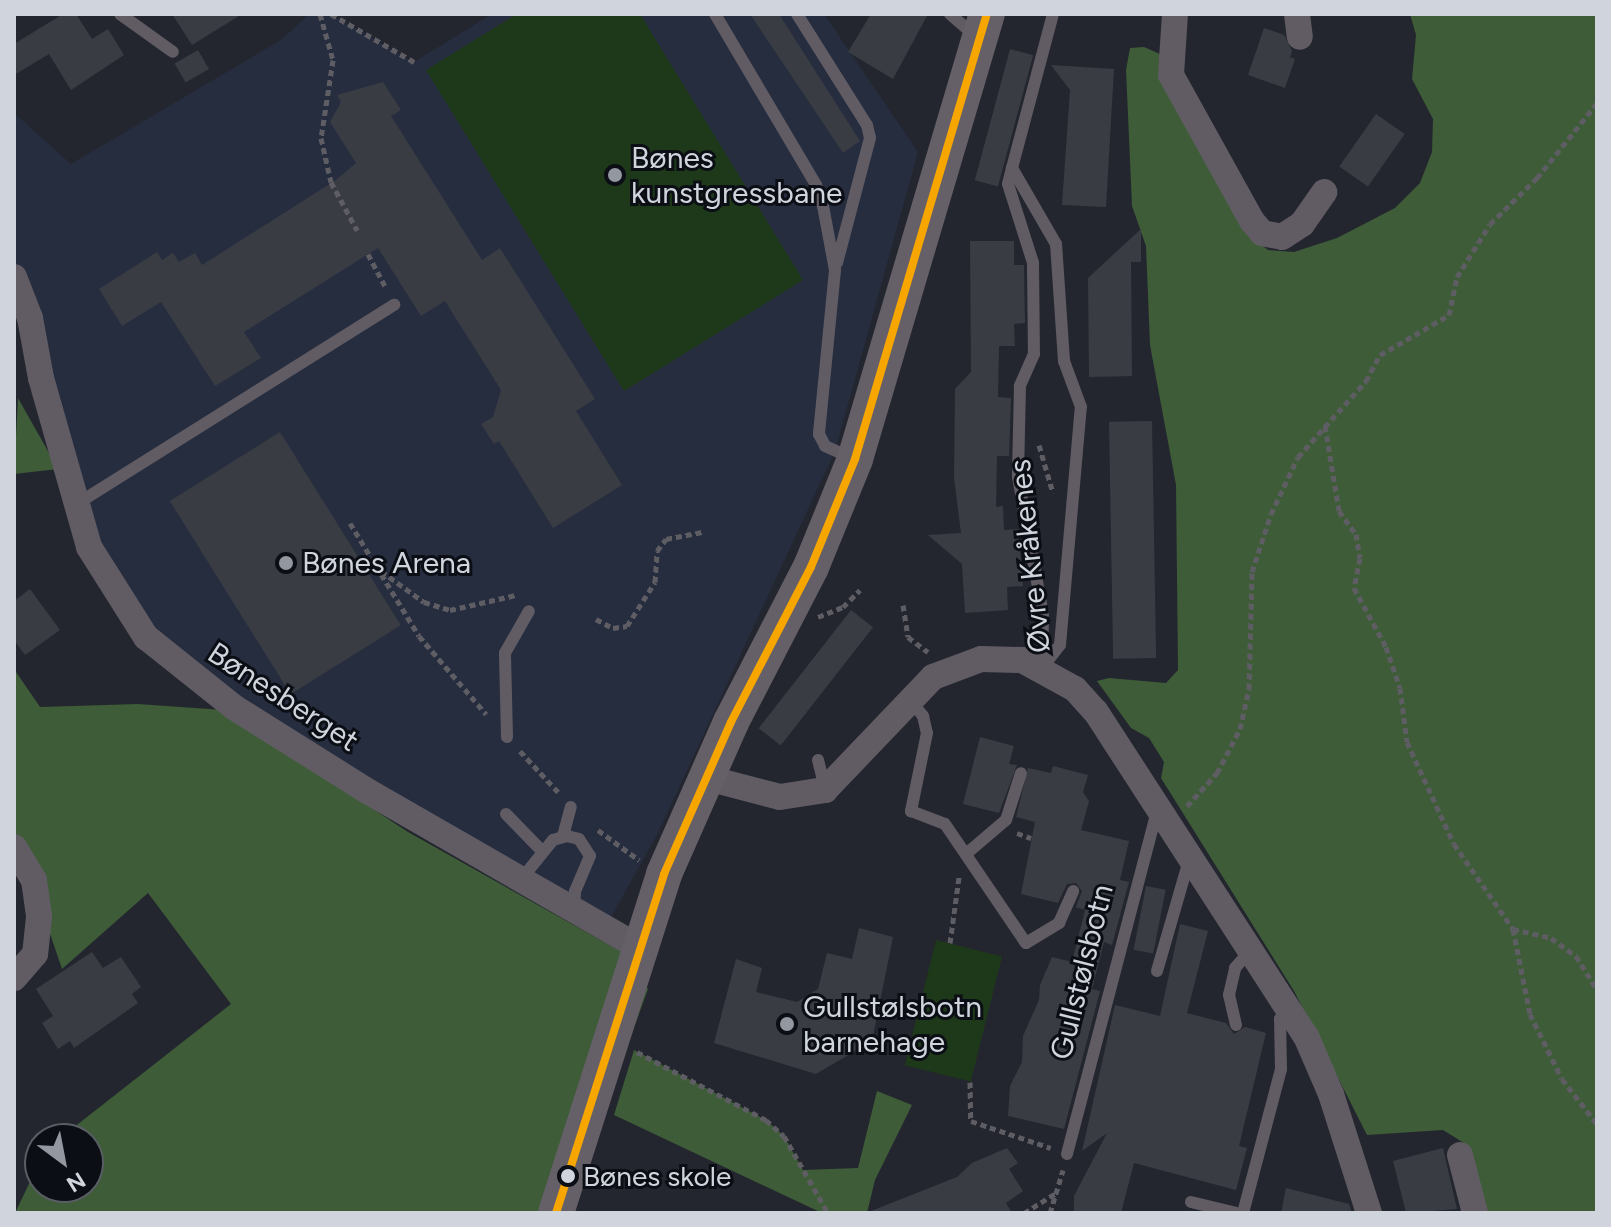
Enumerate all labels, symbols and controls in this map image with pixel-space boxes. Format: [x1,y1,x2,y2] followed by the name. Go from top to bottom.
[631,140,842,210] place label: Bønes kunstgressbane
[606,166,624,184] marker: Bønes kunstgressbane
[1002,457,1058,655] street label: Øvre Kråkenes
[302,545,471,581] place label: Bønes Arena
[277,554,295,572] marker: Bønes Arena
[201,635,365,759] street label: Bønesberget
[1043,881,1121,1063] street label: Gullstølsbotn
[803,989,982,1060] place label: Gullstølsbotn barnehage
[778,1015,796,1033] marker: Gullstølsbotn barnehage
[24,1123,104,1203] north arrow
[583,1159,731,1193] place label: Bønes skole
[62,1166,90,1198] text: N
[560,1168,576,1184] marker: Bønes skole

